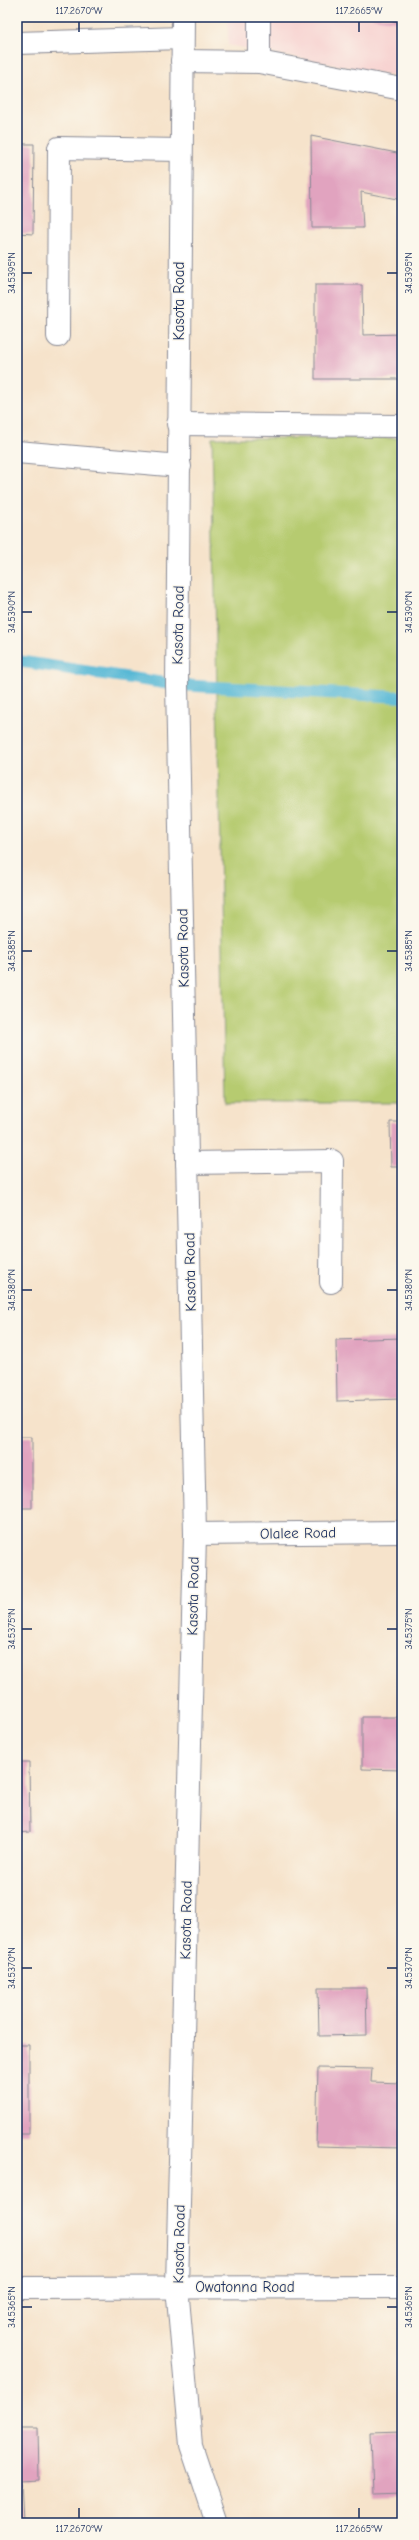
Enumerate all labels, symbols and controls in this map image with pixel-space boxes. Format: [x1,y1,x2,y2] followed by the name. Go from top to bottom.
[56,5,103,17] text: 117.2670°W
[336,5,383,17] text: 117.2665°W
[6,252,18,294] text: 34.5395°N
[403,252,415,294] text: 34.5395°N
[170,261,188,341] street label: Kasota Road
[168,585,188,665] street label: Kasota Road
[6,591,18,633] text: 34.5390°N
[403,591,415,633] text: 34.5390°N
[173,908,193,988] street label: Kasota Road
[6,930,18,972] text: 34.5385°N
[403,930,415,972] text: 34.5385°N
[180,1232,200,1312] street label: Kasota Road
[6,1269,18,1311] text: 34.5380°N
[403,1269,415,1311] text: 34.5380°N
[260,1523,336,1543] street label: Olalee Road
[183,1556,203,1636] street label: Kasota Road
[6,1608,18,1650] text: 34.5375°N
[403,1608,415,1650] text: 34.5375°N
[176,1880,196,1960] street label: Kasota Road
[6,1947,18,1989] text: 34.5370°N
[403,1947,415,1989] text: 34.5370°N
[169,2204,189,2284] street label: Kasota Road
[195,2278,295,2296] street label: Owatonna Road
[6,2286,18,2328] text: 34.5365°N
[403,2286,415,2328] text: 34.5365°N
[56,2523,103,2535] text: 117.2670°W
[336,2523,383,2535] text: 117.2665°W

